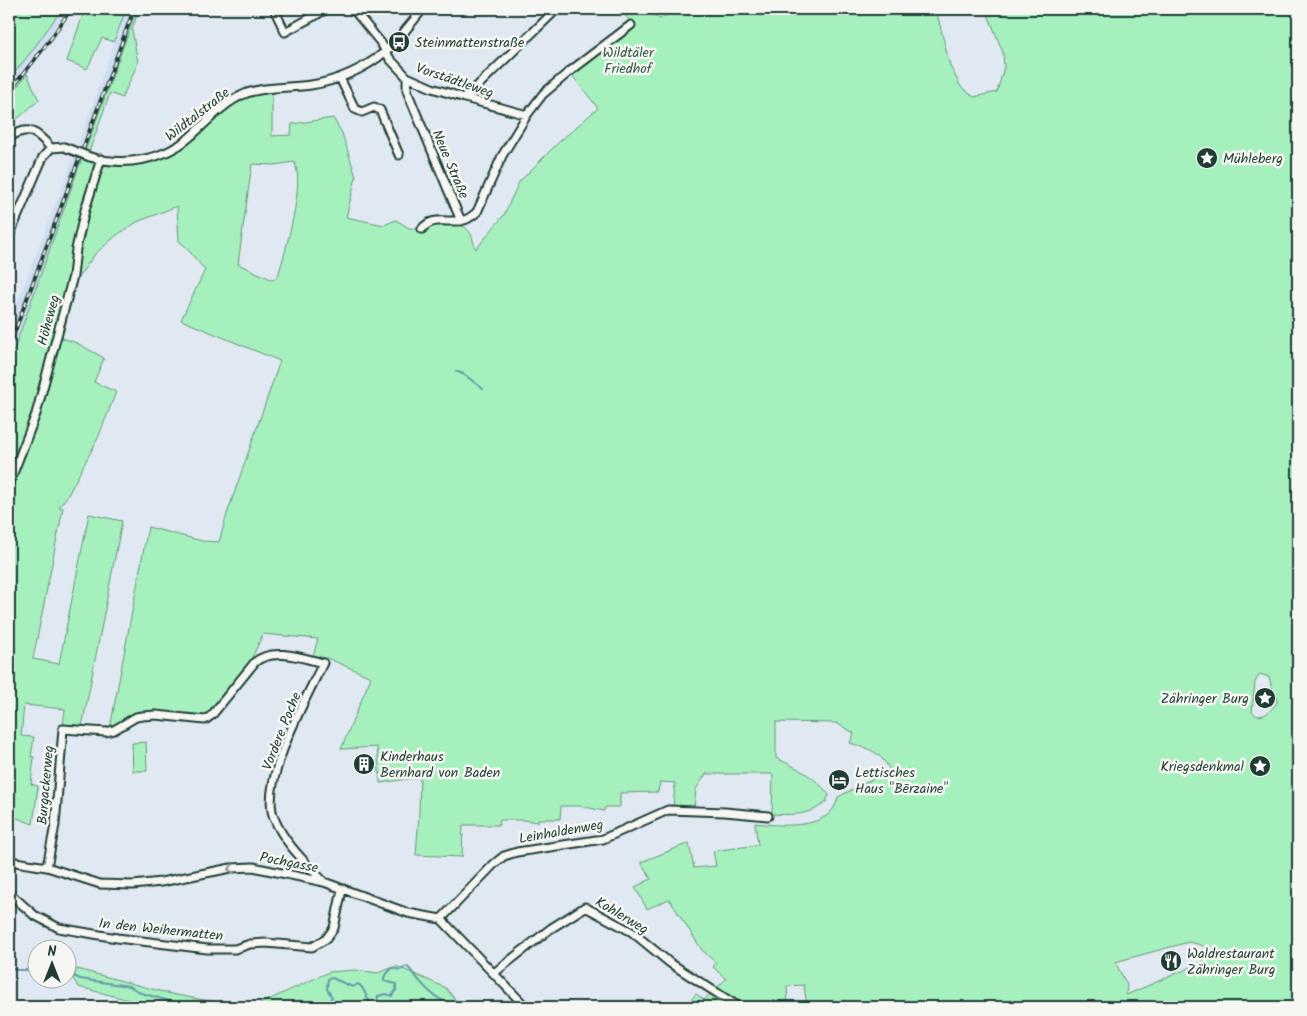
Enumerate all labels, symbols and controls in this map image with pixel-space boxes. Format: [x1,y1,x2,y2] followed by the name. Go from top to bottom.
[387,30,411,54] bus stop icon: Steinmattenstraße
[415,32,525,54] place label: Steinmattenstraße
[602,42,655,80] park label: Wildtäler Friedhof
[413,57,497,105] street label: Vorstädtleweg
[160,82,235,147] street label: Wildtalstraße
[426,127,475,203] street label: Neue Straße
[1195,146,1219,170] place icon: Mühleberg
[1223,148,1283,170] place label: Mühleberg
[32,292,66,348] street label: Höheweg
[1253,686,1277,710] place icon: Zähringer Burg
[256,688,308,774] street label: Vordere Poche
[1161,688,1249,710] place label: Zähringer Burg
[32,744,60,826] street label: Burgackerweg
[380,746,500,784] place label: Kinderhaus Bernhard von Baden
[352,752,376,776] building icon: Kinderhaus Bernhard von Baden
[1248,754,1272,778] place icon: Kriegsdenkmal
[1160,756,1245,778] place label: Kriegsdenkmal
[855,762,948,800] place label: Lettisches Haus "Bērzaine"
[827,768,851,792] hotel icon: Lettisches Haus "Bērzaine"
[517,814,605,850] street label: Leinhaldenweg
[258,847,321,880] street label: Pochgasse
[227,863,235,874] one-way arrow
[591,891,652,940] street label: Kohlerweg
[98,913,224,947] street label: In den Weihermatten
[28,938,78,988] north arrow
[48,941,57,963] text: N
[1187,943,1275,981] place label: Waldrestaurant Zähringer Burg
[1159,949,1183,973] restaurant icon: Waldrestaurant Zähringer Burg

